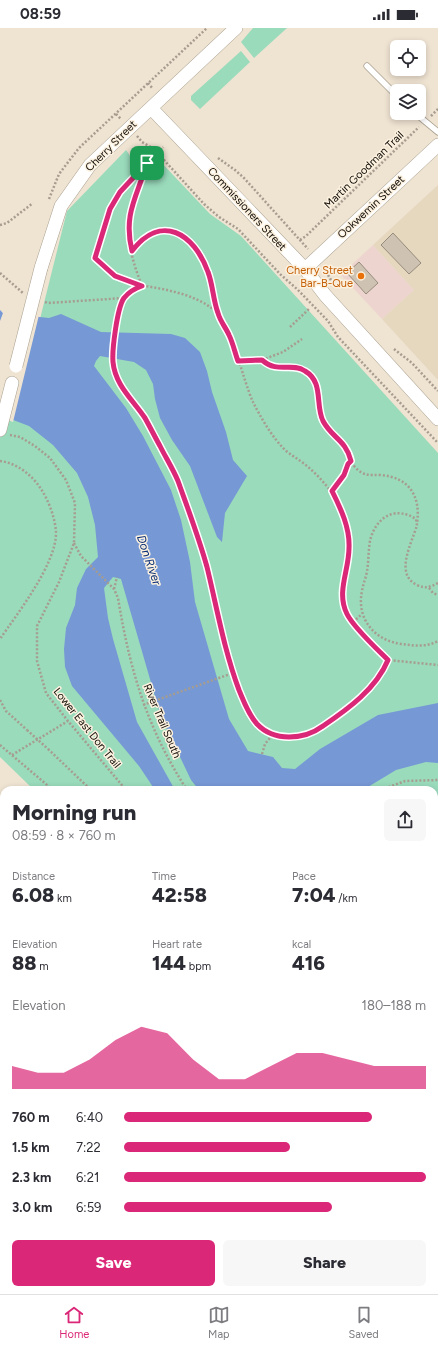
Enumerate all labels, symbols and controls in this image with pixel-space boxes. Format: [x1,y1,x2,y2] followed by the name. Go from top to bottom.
[20,5,61,23] text: 08:59
[390,40,426,120] map controls
[390,40,426,76] button: locate
[390,84,426,120] button: layers
[83,118,139,174] street label: Cherry Street
[322,129,406,211] street label: Martin Goodman Trail
[130,146,164,180] pin
[136,152,158,174] icon: arrive
[205,165,289,253] street label: Commissioners Street
[335,173,407,241] street label: Ookwemin Street
[286,264,353,290] place label: Cherry Street Bar-B-Que
[356,271,366,281] marker: Cherry Street Bar-B-Que
[134,533,164,588] water label: Don River
[140,682,184,760] street label: River Trail South
[51,685,123,771] street label: Lower East Don Trail
[12,799,136,826] text: Morning run
[384,799,426,841] button: share
[12,828,116,843] text: 08:59 · 8 × 760 m
[12,870,55,883] text: Distance
[152,870,176,883] text: Time
[292,870,316,883] text: Pace
[12,883,54,907] text: 6.08
[152,883,207,907] text: 42:58
[292,883,336,907] text: 7:04
[54,892,72,905] text: km
[336,892,357,905] text: /km
[12,938,57,951] text: Elevation
[152,938,202,951] text: Heart rate
[292,938,311,951] text: kcal
[12,951,36,975] text: 88
[152,951,186,975] text: 144
[292,951,325,975] text: 416
[36,960,49,973] text: m
[186,960,211,973] text: bpm
[12,998,65,1013] text: Elevation
[362,998,426,1013] text: 180–188 m
[12,1110,50,1125] text: 760 m
[76,1110,103,1125] text: 6:40
[12,1140,50,1155] text: 1.5 km
[76,1140,101,1155] text: 7:22
[12,1170,51,1185] text: 2.3 km
[76,1170,99,1185] text: 6:21
[12,1200,52,1215] text: 3.0 km
[76,1200,101,1215] text: 6:59
[12,1240,215,1286] button: Save
[223,1240,426,1286] button: Share
[59,1304,89,1341] tab: Home
[208,1304,230,1341] tab: Map
[348,1304,379,1341] tab: Saved

